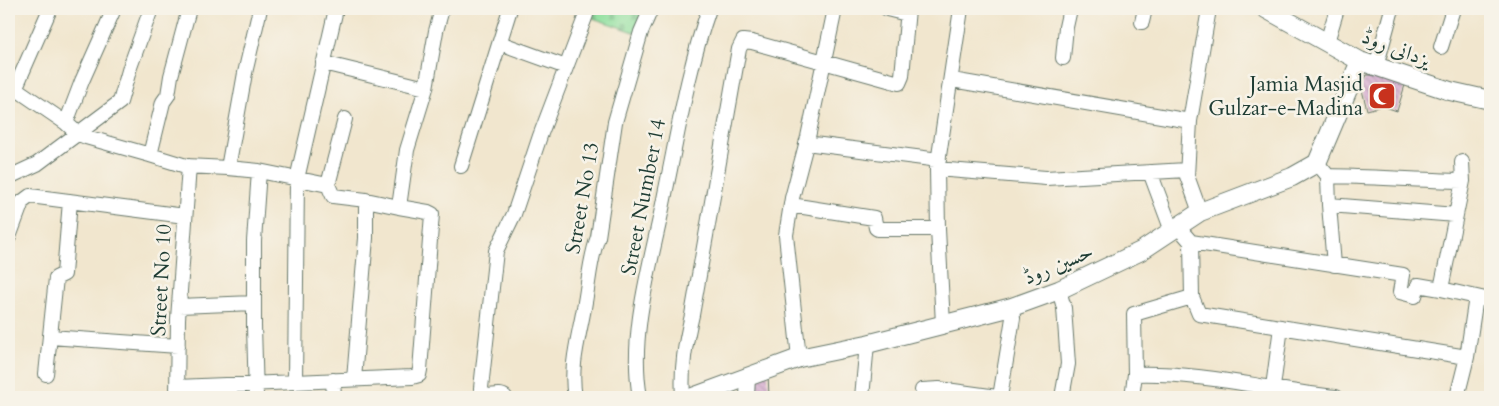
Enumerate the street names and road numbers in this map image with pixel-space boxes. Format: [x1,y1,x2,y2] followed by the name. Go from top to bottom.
[1357,22,1436,76] street label: یزدانی روڈ
[614,116,673,278] street label: Street Number 14
[558,140,607,256] street label: Street No 13
[144,223,179,337] street label: Street No 10
[1019,237,1098,292] street label: حسین روڈ

